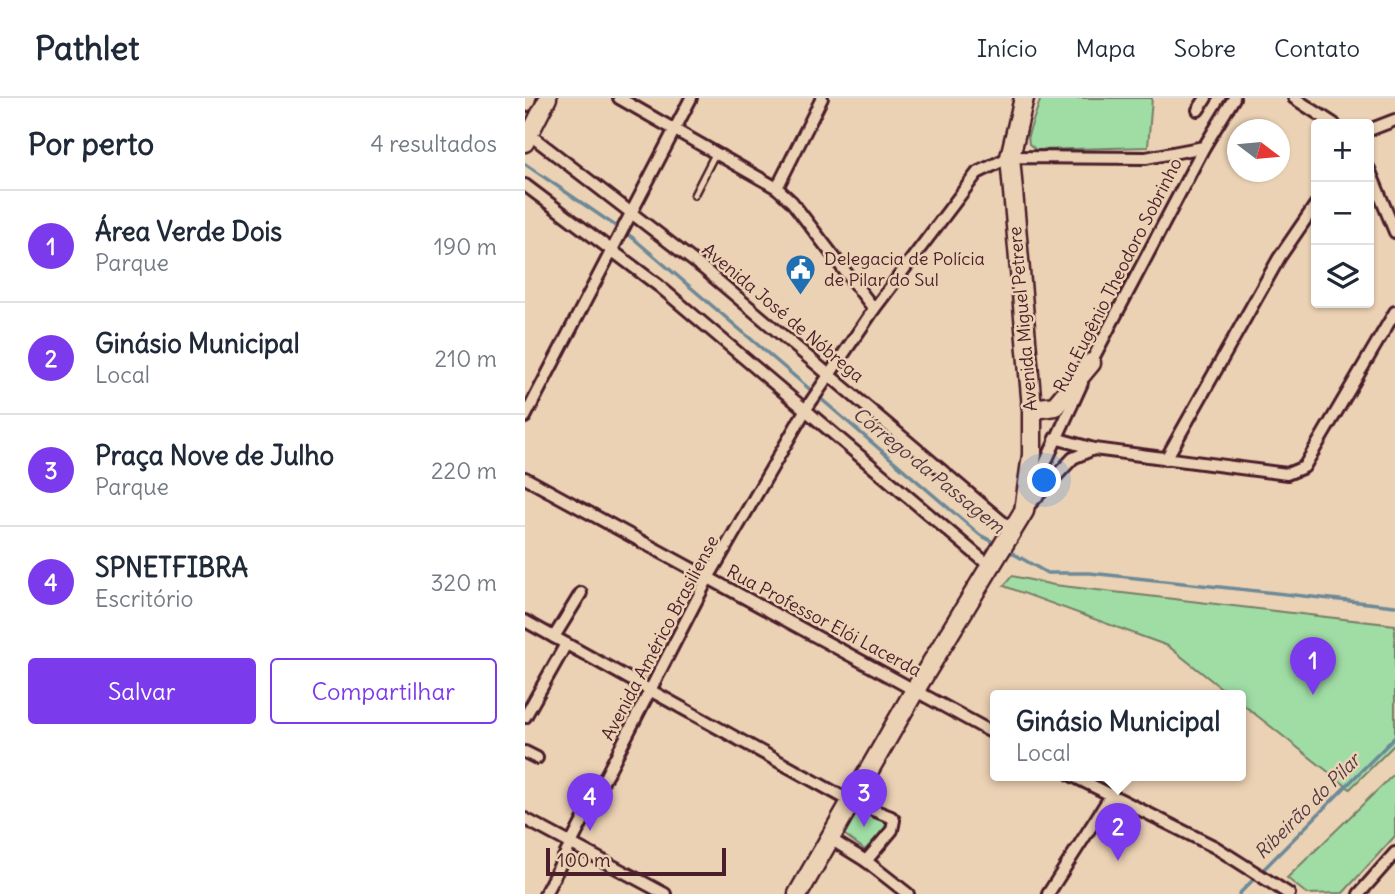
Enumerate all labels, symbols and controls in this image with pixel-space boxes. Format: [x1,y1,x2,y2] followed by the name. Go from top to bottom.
[35,27,139,69] text: Pathlet
[977,33,1037,63] text: Início
[1075,33,1136,63] text: Mapa
[1174,33,1236,63] text: Sobre
[1274,33,1360,63] text: Contato
[1227,119,1290,182] north arrow
[1311,119,1374,308] map controls
[1311,119,1374,182] button: +
[28,125,154,163] text: Por perto
[370,129,497,158] text: 4 resultados
[1048,154,1187,396] street label: Rua Eugênio Theodoro Sobrinho
[1311,182,1374,245] button: −
[95,215,282,248] text: Área Verde Dois
[1003,226,1042,412] street label: Avenida Miguel Petrere
[46,232,56,261] text: 1
[434,232,497,261] text: 190 m
[698,238,869,387] street label: Avenida José de Nóbrega
[1311,245,1374,308] button: layers
[824,247,985,291] place label: Delegacia de Polícia de Pilar do Sul
[95,248,169,277] text: Parque
[784,252,818,296] public building icon: Delegacia de Polícia de Pilar do Sul
[95,327,300,360] text: Ginásio Municipal
[45,344,57,373] text: 2
[434,344,497,373] text: 210 m
[95,360,150,389] text: Local
[848,402,1010,539] water label: Córrego da Passagem
[95,439,334,472] text: Praça Nove de Julho
[44,456,58,485] text: 3
[431,456,497,485] text: 220 m
[1027,463,1061,497] your location
[95,472,169,501] text: Parque
[596,531,723,744] street label: Avenida Américo Brasiliense
[95,551,248,584] text: SPNETFIBRA
[723,559,925,682] street label: Rua Professor Elói Lacerda
[44,568,58,597] text: 4
[431,568,497,597] text: 320 m
[95,584,193,613] text: Escritório
[1290,637,1336,695] pin: 1
[28,658,256,724] button: Salvar
[270,658,497,724] button: Compartilhar
[990,690,1246,781] popup
[1016,705,1220,738] text: Ginásio Municipal
[1016,738,1071,767] text: Local
[1249,747,1366,864] water label: Ribeirão do Pilar
[841,769,887,827] pin: 3
[567,773,613,831] pin: 4
[1095,803,1141,861] pin: 2
[546,845,726,877] scale bar
[557,848,611,872] text: 100 m

